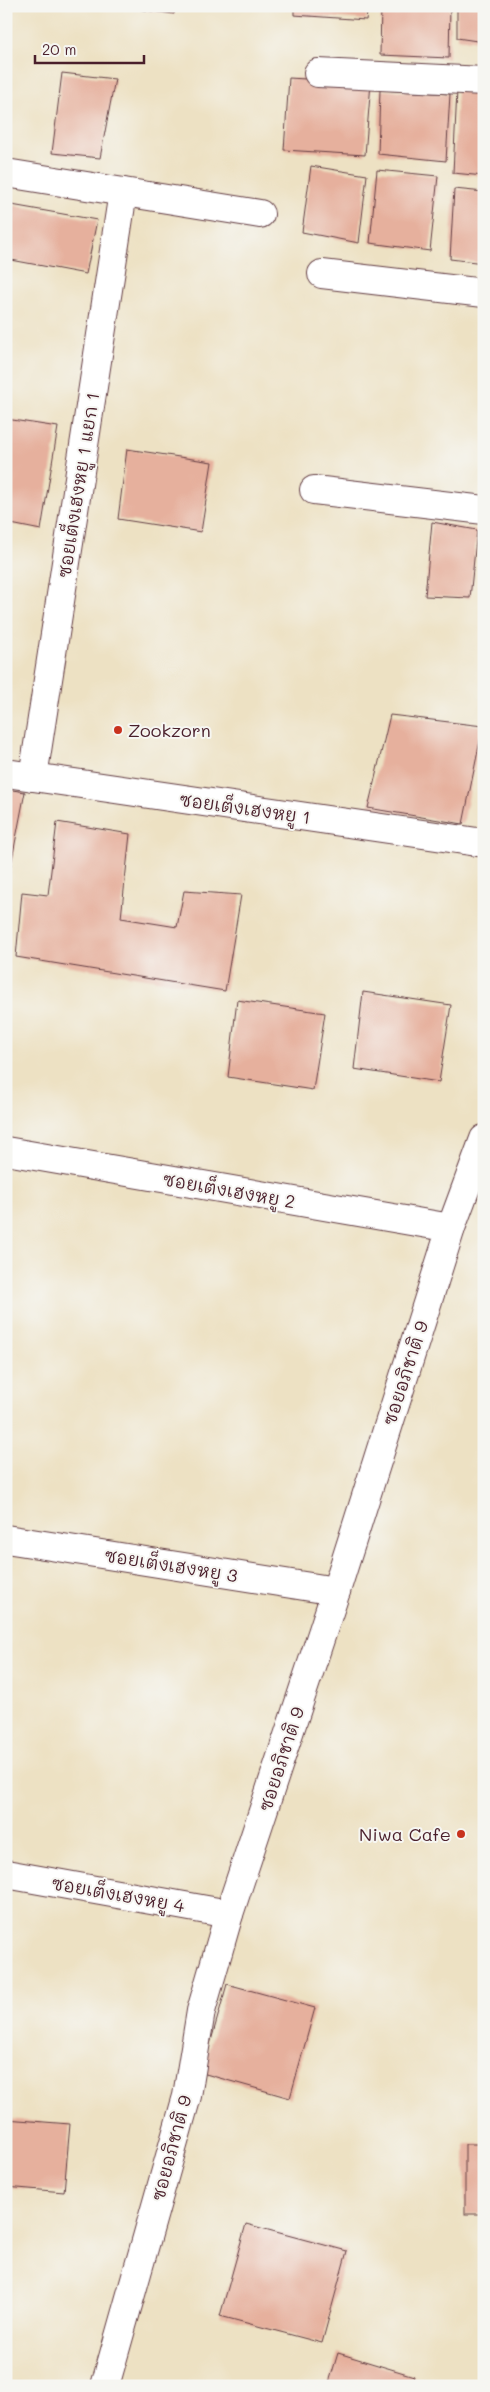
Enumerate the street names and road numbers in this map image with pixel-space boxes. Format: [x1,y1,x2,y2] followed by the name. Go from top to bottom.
[49,390,107,580] street label: ซอยเต็งเฮงหยู 1 แยก 1
[178,785,312,831] street label: ซอยเต็งเฮงหยู 1
[161,1164,298,1215] street label: ซอยเต็งเฮงหยู 2
[377,1317,433,1428] street label: ซอยอภิชาติ 9
[102,1540,240,1589] street label: ซอยเต็งเฮงหยู 3
[253,1703,309,1814] street label: ซอยอภิชาติ 9
[49,1868,187,1920] street label: ซอยเต็งเฮงหยู 4
[145,2092,197,2204] street label: ซอยอภิชาติ 9

